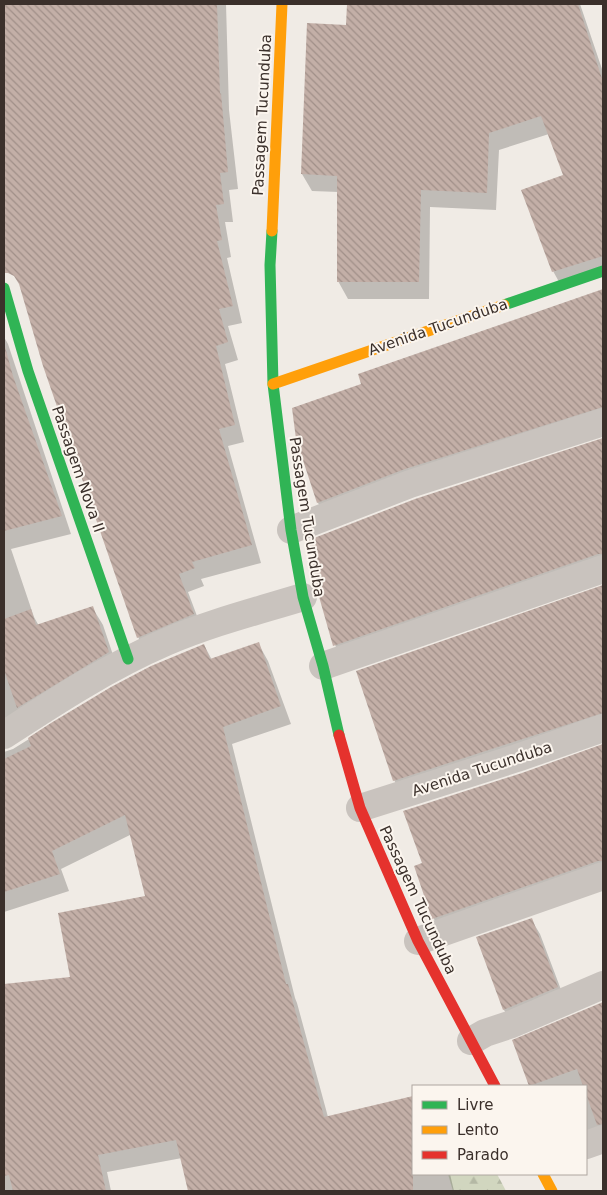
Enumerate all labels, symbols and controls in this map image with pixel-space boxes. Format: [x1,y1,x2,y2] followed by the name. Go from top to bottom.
[249,34,275,196] street label: Passagem Tucunduba
[366,295,510,359] street label: Avenida Tucunduba
[48,403,108,535] street label: Passagem Nova II
[285,436,329,598] street label: Passagem Tucunduba
[410,738,554,800] street label: Avenida Tucunduba
[376,823,460,977] street label: Passagem Tucunduba
[412,1085,587,1175] legend
[457,1096,493,1114] text: Livre
[457,1121,499,1139] text: Lento
[457,1146,509,1164] text: Parado

